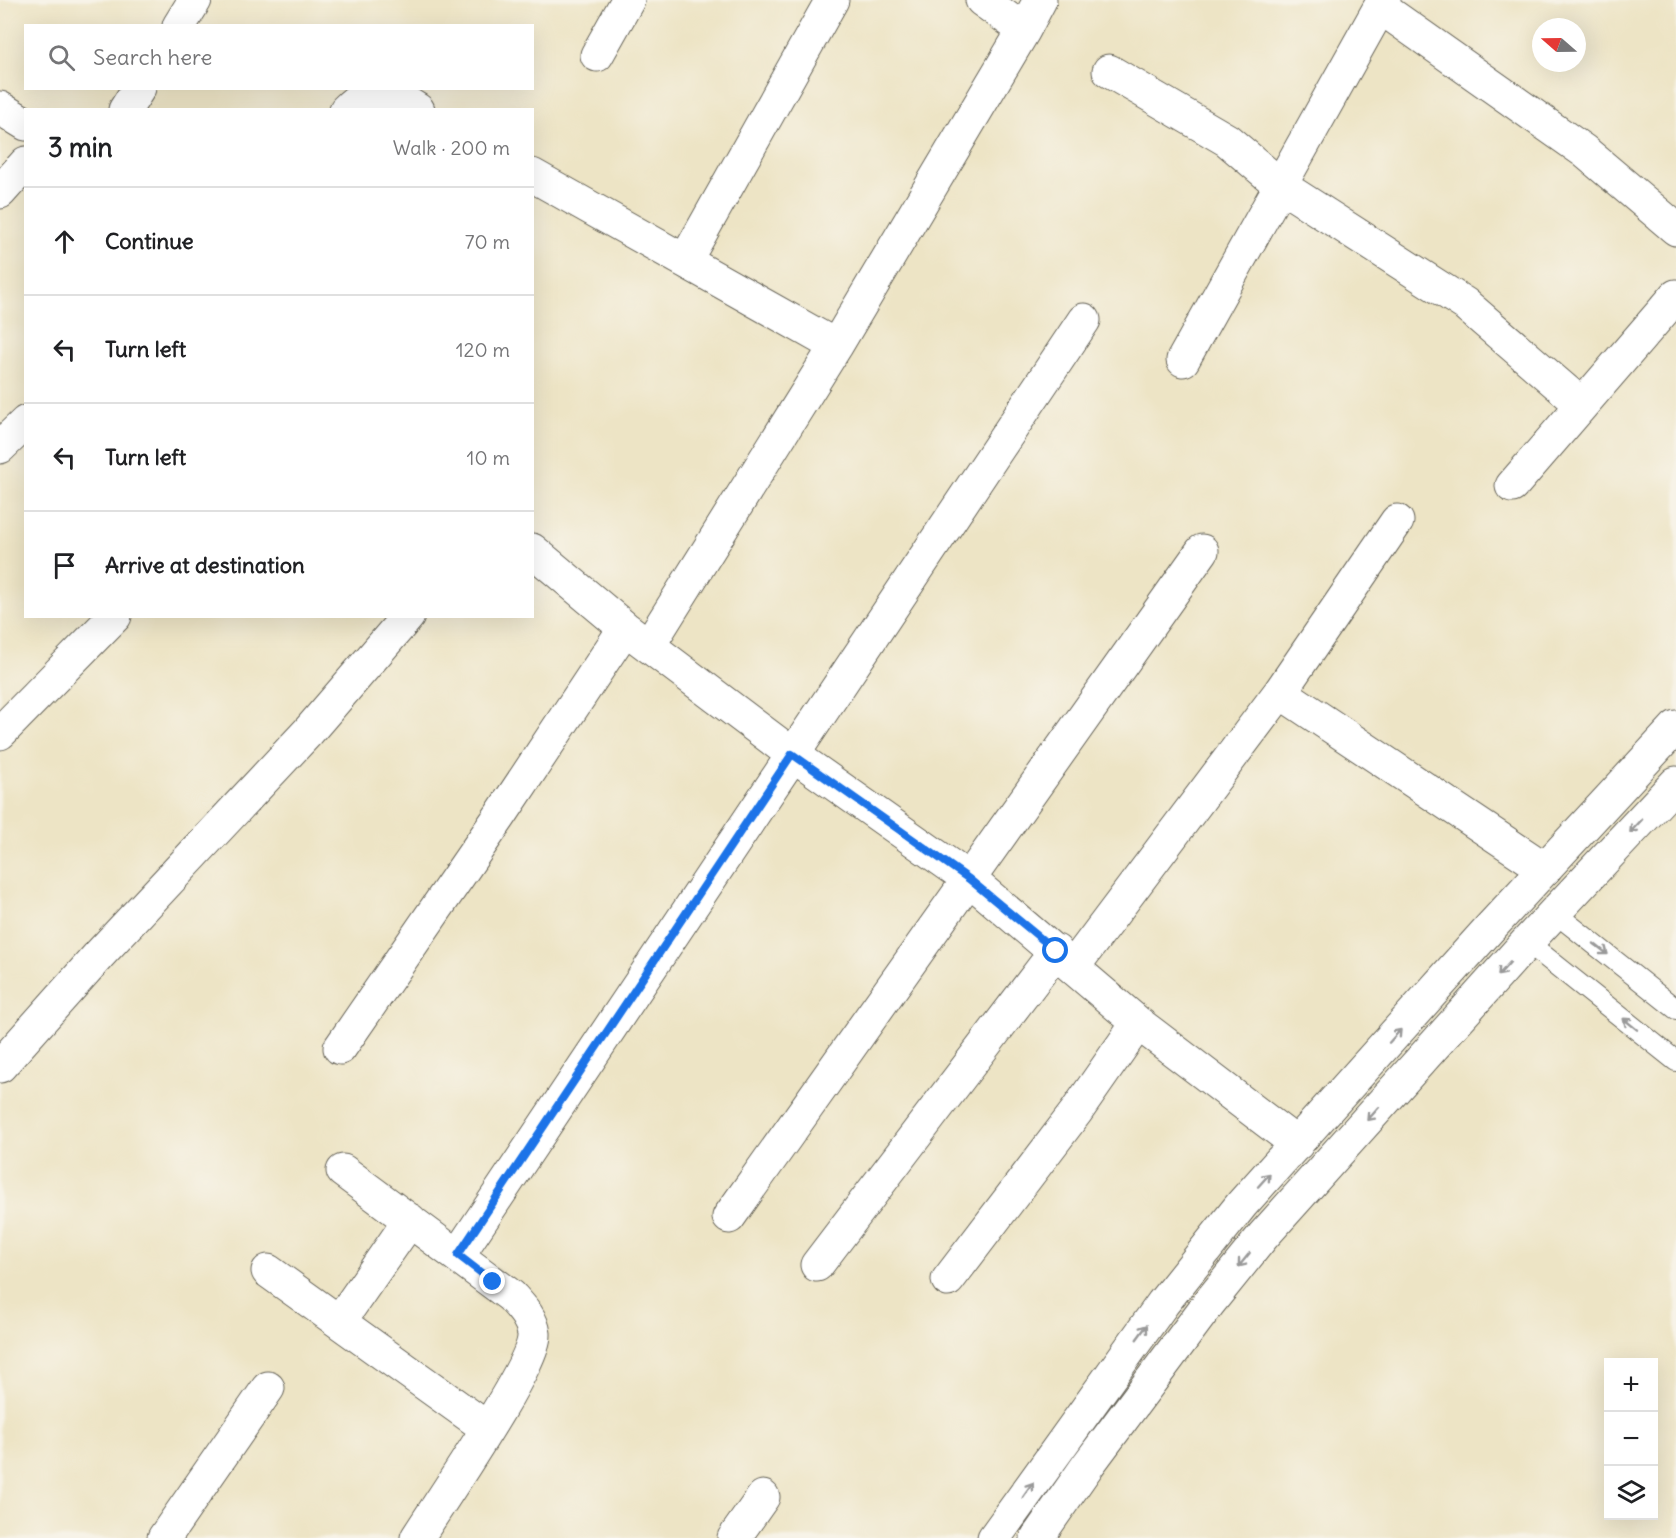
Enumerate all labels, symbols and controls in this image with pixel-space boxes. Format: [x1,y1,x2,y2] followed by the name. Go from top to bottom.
[1532,18,1586,72] north arrow
[24,24,534,90] search box
[45,41,78,74] icon: search
[93,43,212,71] text: Search here
[48,131,113,164] text: 3 min
[393,135,510,160] text: Walk · 200 m
[48,225,81,258] icon: ahead
[105,227,194,255] text: Continue
[465,229,510,254] text: 70 m
[48,333,81,366] icon: left
[105,335,186,363] text: Turn left
[456,337,510,362] text: 120 m
[48,441,81,474] icon: left
[105,443,186,471] text: Turn left
[467,445,510,470] text: 10 m
[48,549,81,582] icon: arrive
[105,551,305,579] text: Arrive at destination
[1629,818,1643,833] one-way arrow
[1042,937,1068,963] route start
[1593,942,1609,955] one-way arrow
[1497,961,1511,976] one-way arrow
[1623,1018,1639,1031] one-way arrow
[1388,1028,1402,1043] one-way arrow
[1366,1106,1380,1121] one-way arrow
[1257,1173,1271,1188] one-way arrow
[1237,1252,1251,1267] one-way arrow
[479,1268,505,1294] route end
[1135,1325,1148,1341] one-way arrow
[1604,1358,1658,1520] map controls
[1604,1358,1658,1412] button: +
[1604,1412,1658,1466] button: −
[1604,1466,1658,1520] button: layers
[1022,1483,1034,1499] one-way arrow

